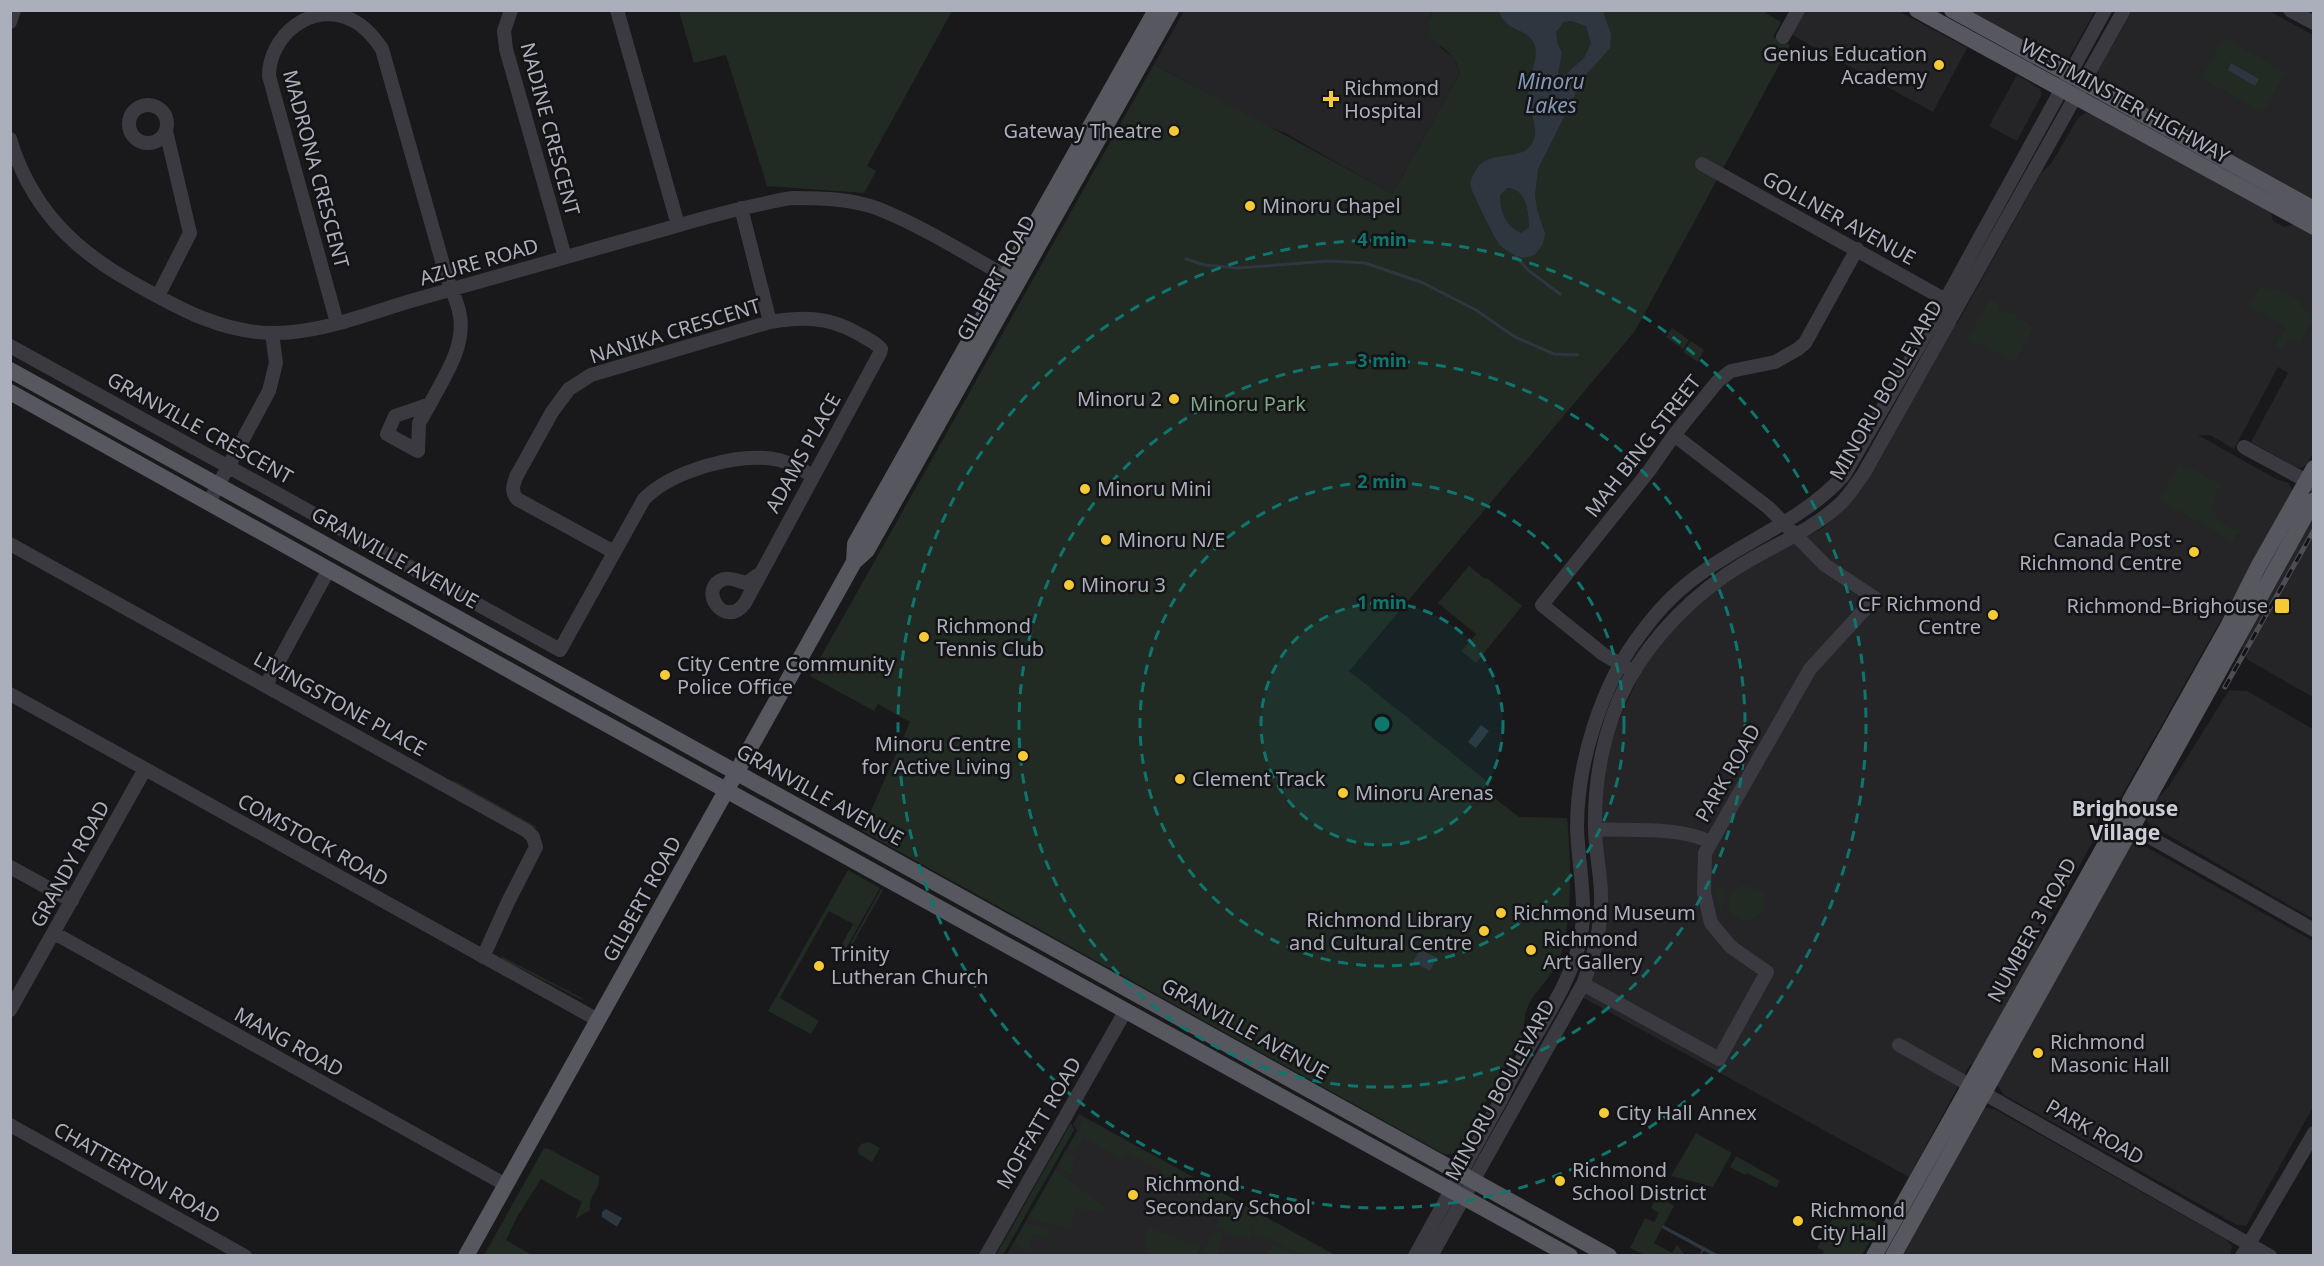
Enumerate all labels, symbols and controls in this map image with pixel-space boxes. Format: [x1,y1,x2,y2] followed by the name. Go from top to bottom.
[2016,32,2235,170] street label: WESTMINSTER HIGHWAY
[514,39,587,218] street label: NADINE CRESCENT
[1763,40,1928,90] place label: Genius Education Academy
[1932,58,1946,72] marker: Genius Education Academy
[277,67,356,271] street label: MADRONA CRESCENT
[1517,67,1585,119] water label: Minoru Lakes
[1344,74,1439,124] place label: Richmond Hospital
[1322,90,1340,108] marker: Richmond Hospital
[1003,117,1162,144] place label: Gateway Theatre
[1167,124,1181,138] marker: Gateway Theatre
[1758,164,1921,271] street label: GOLLNER AVENUE
[1262,192,1401,219] place label: Minoru Chapel
[1243,199,1257,213] marker: Minoru Chapel
[950,210,1041,345] street label: GILBERT ROAD
[1357,227,1407,251] text: 4 min
[416,232,542,291] street label: AZURE ROAD
[586,292,764,369] street label: NANIKA CRESCENT
[1823,295,1948,485] street label: MINORU BOULEVARD
[1357,348,1407,372] text: 3 min
[103,365,298,490] street label: GRANVILLE CRESCENT
[1579,369,1707,522] street label: MAH BING STREET
[1077,385,1162,412] place label: Minoru 2
[759,388,847,517] street label: ADAMS PLACE
[1190,390,1306,417] park label: Minoru Park
[1167,392,1181,406] marker: Minoru 2
[1357,469,1407,493] text: 2 min
[1097,475,1211,502] place label: Minoru Mini
[1078,482,1092,496] marker: Minoru Mini
[307,500,484,615] street label: GRANVILLE AVENUE
[1118,526,1225,553] place label: Minoru N/E
[2019,526,2182,576] place label: Canada Post - Richmond Centre
[1099,533,1113,547] marker: Minoru N/E
[2187,545,2201,559] marker: Canada Post - Richmond Centre
[1081,571,1166,598] place label: Minoru 3
[1062,578,1076,592] marker: Minoru 3
[1357,590,1407,614] text: 1 min
[1858,590,1981,640] place label: CF Richmond Centre
[2067,592,2268,619] place label: Richmond–Brighouse
[2273,597,2291,615] marker: Richmond–Brighouse
[1986,608,2000,622] marker: CF Richmond Centre
[936,612,1044,662] place label: Richmond Tennis Club
[917,630,931,644] marker: Richmond Tennis Club
[249,645,431,762] street label: LIVINGSTONE PLACE
[677,650,895,700] place label: City Centre Community Police Office
[658,668,672,682] marker: City Centre Community Police Office
[1372,714,1392,734] centre of rings
[1689,719,1766,827] street label: PARK ROAD
[862,730,1011,780] place label: Minoru Centre for Active Living
[732,737,909,852] street label: GRANVILLE AVENUE
[1016,749,1030,763] marker: Minoru Centre for Active Living
[1192,765,1326,792] place label: Clement Track
[1173,772,1187,786] marker: Clement Track
[1355,779,1494,806] place label: Minoru Arenas
[1336,786,1350,800] marker: Minoru Arenas
[233,787,394,892] street label: COMSTOCK ROAD
[2072,794,2178,846] district label: Brighouse Village
[24,796,116,932] street label: GRANDY ROAD
[596,831,687,966] street label: GILBERT ROAD
[1981,853,2082,1007] street label: NUMBER 3 ROAD
[1513,899,1696,926] place label: Richmond Museum
[1289,906,1473,956] place label: Richmond Library and Cultural Centre
[1494,906,1508,920] marker: Richmond Museum
[1477,924,1491,938] marker: Richmond Library and Cultural Centre
[1543,925,1643,975] place label: Richmond Art Gallery
[831,940,989,990] place label: Trinity Lutheran Church
[1524,943,1538,957] marker: Richmond Art Gallery
[812,959,826,973] marker: Trinity Lutheran Church
[1157,971,1334,1086] street label: GRANVILLE AVENUE
[1438,994,1561,1185] street label: MINORU BOULEVARD
[230,1000,349,1083] street label: MANG ROAD
[2050,1028,2170,1078] place label: Richmond Masonic Hall
[2031,1046,2045,1060] marker: Richmond Masonic Hall
[990,1052,1087,1194] street label: MOFFATT ROAD
[2041,1093,2149,1170] street label: PARK ROAD
[1616,1099,1757,1126] place label: City Hall Annex
[1597,1106,1611,1120] marker: City Hall Annex
[49,1115,225,1230] street label: CHATTERTON ROAD
[1572,1156,1706,1206] place label: Richmond School District
[1145,1170,1311,1220] place label: Richmond Secondary School
[1553,1174,1567,1188] marker: Richmond School District
[1126,1188,1140,1202] marker: Richmond Secondary School
[1810,1196,1905,1246] place label: Richmond City Hall
[1791,1214,1805,1228] marker: Richmond City Hall

